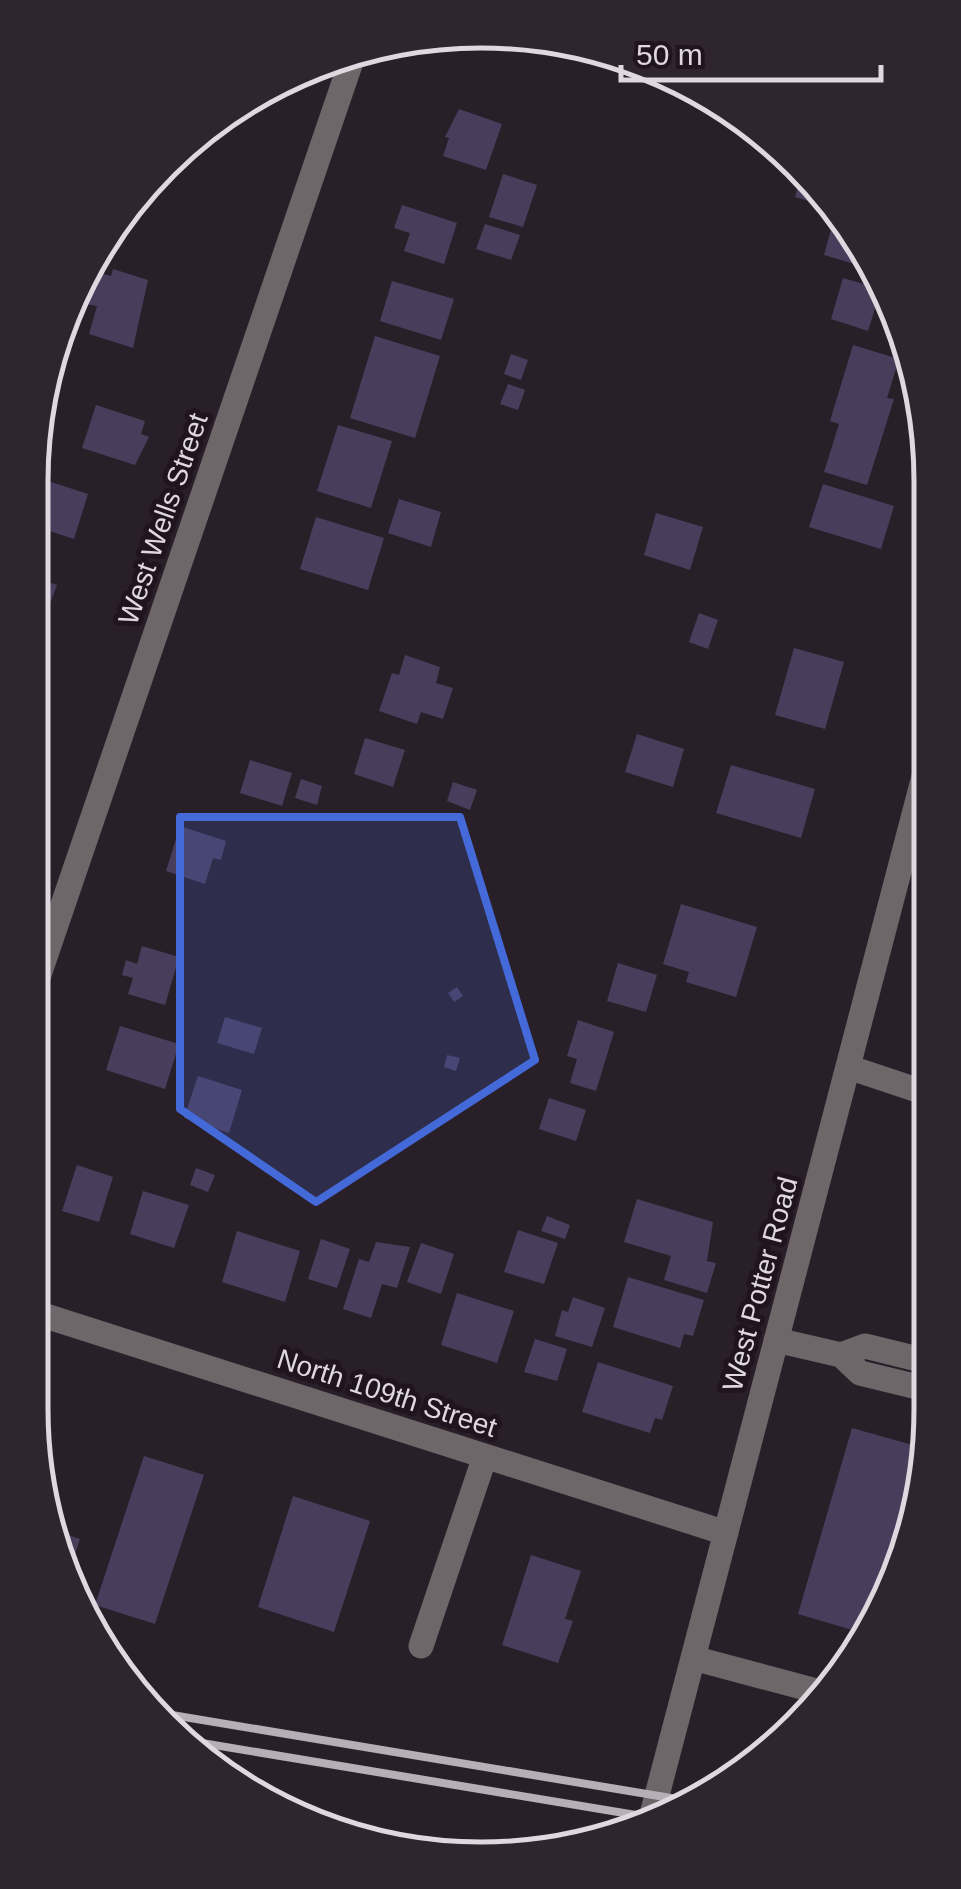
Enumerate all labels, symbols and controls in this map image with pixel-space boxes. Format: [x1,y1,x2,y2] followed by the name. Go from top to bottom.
[621,20,881,82] scale bar
[636,38,703,71] text: 50 m
[112,409,214,629] street label: West Wells Street
[716,1174,804,1394] street label: West Potter Road
[273,1343,501,1443] street label: North 109th Street

